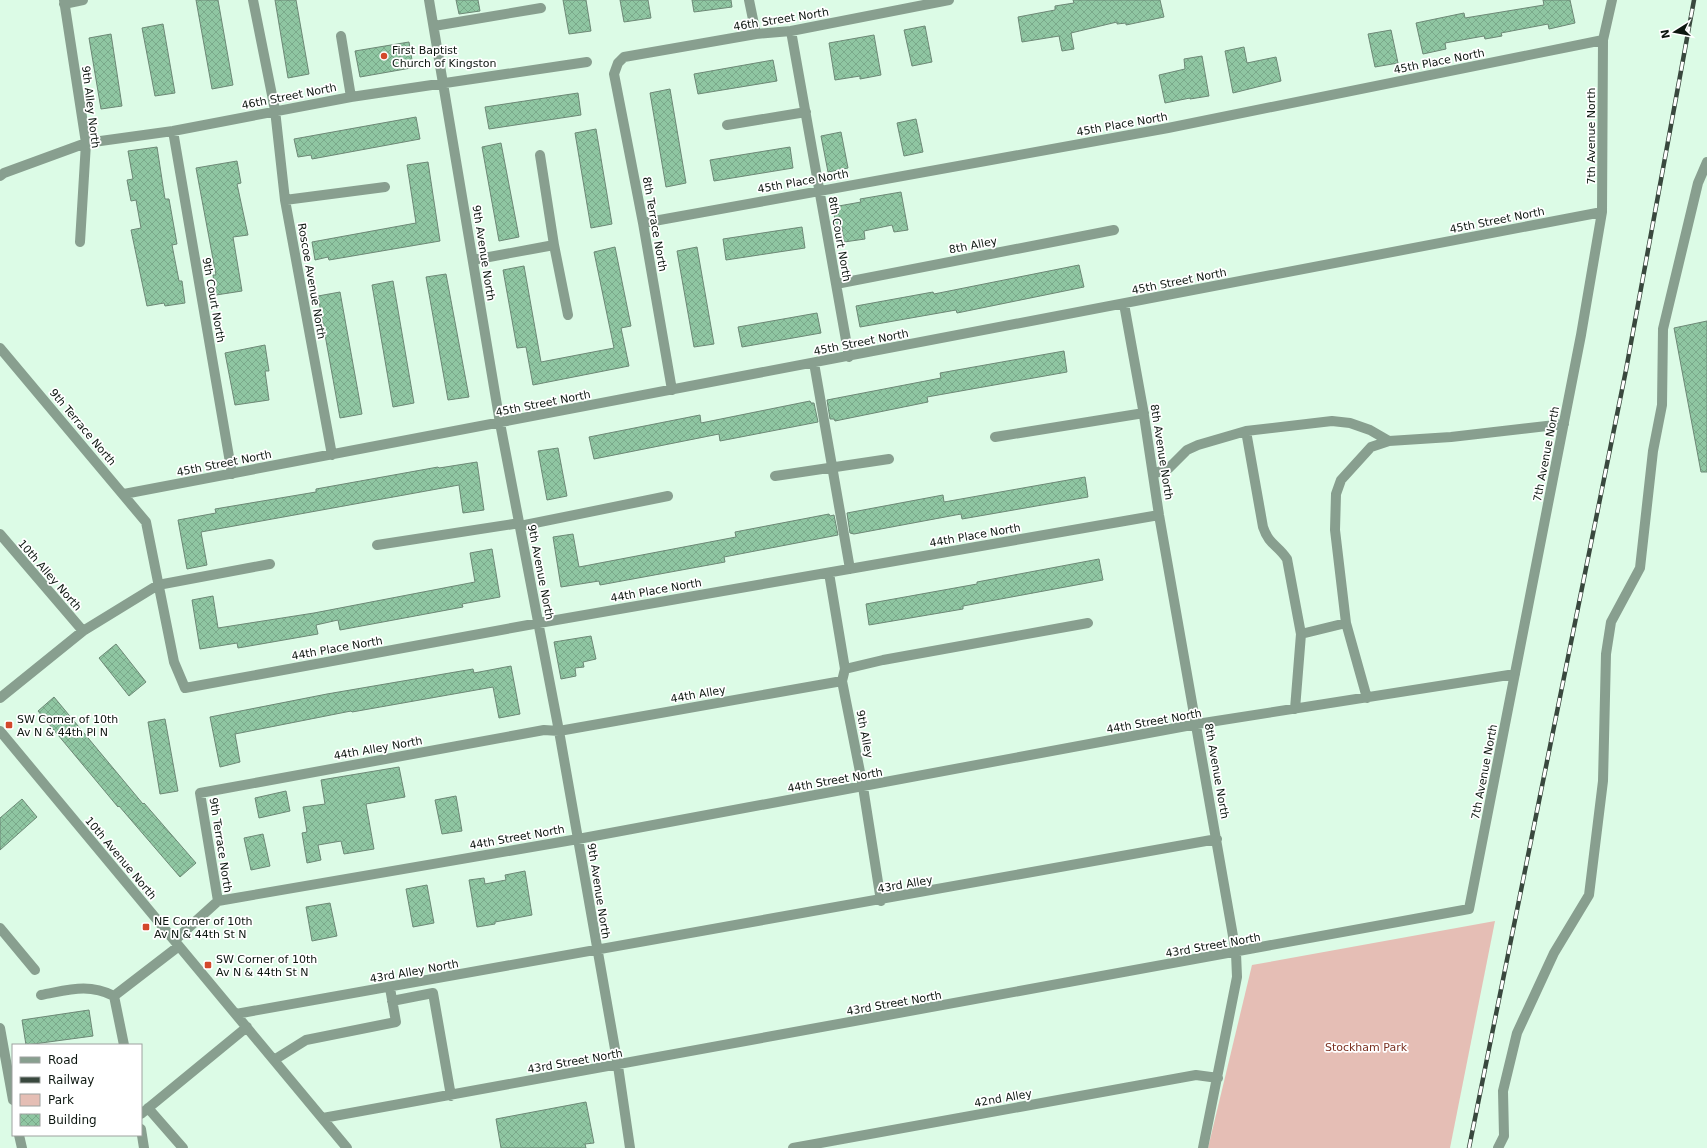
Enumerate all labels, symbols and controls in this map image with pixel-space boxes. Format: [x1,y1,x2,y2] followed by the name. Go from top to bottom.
[732,6,830,33] street label: 46th Street North
[1655,12,1695,52] north arrow
[1658,28,1673,40] text: N
[392,44,497,70] place label: First Baptist Church of Kingston
[1393,46,1486,77] street label: 45th Place North
[379,51,389,61] marker: First Baptist Church of Kingston
[79,65,102,149] street label: 9th Alley North
[241,81,338,112] street label: 46th Street North
[1585,88,1598,184] street label: 7th Avenue North
[1076,110,1169,139] street label: 45th Place North
[757,167,850,196] street label: 45th Place North
[640,176,669,273] street label: 8th Terrace North
[826,195,853,283] street label: 8th Court North
[470,204,498,302] street label: 9th Avenue North
[1449,205,1546,236] street label: 45th Street North
[295,222,328,340] street label: Roscoe Avenue North
[948,234,999,257] street label: 8th Alley
[200,256,227,344] street label: 9th Court North
[1131,266,1228,297] street label: 45th Street North
[813,327,910,358] street label: 45th Street North
[47,386,118,468] street label: 9th Terrace North
[495,388,592,419] street label: 45th Street North
[1148,403,1176,501] street label: 8th Avenue North
[1531,405,1562,503] street label: 7th Avenue North
[176,448,273,479] street label: 45th Street North
[929,521,1022,550] street label: 44th Place North
[525,523,556,621] street label: 9th Avenue North
[15,537,84,614] street label: 10th Alley North
[610,576,703,605] street label: 44th Place North
[291,634,384,663] street label: 44th Place North
[670,683,727,706] street label: 44th Alley
[1105,707,1203,736] street label: 44th Street North
[853,709,876,760] street label: 9th Alley
[17,713,118,739] place label: SW Corner of 10th Av N & 44th Pl N
[4,720,14,730] marker: SW Corner of 10th Av N & 44th Pl N
[1202,722,1231,820] street label: 8th Avenue North
[1469,723,1500,821] street label: 7th Avenue North
[333,734,424,763] street label: 44th Alley North
[786,766,884,795] street label: 44th Street North
[207,797,234,894] street label: 9th Terrace North
[82,814,159,902] street label: 10th Avenue North
[468,823,566,852] street label: 44th Street North
[585,842,613,940] street label: 9th Avenue North
[877,873,934,896] street label: 43rd Alley
[154,915,253,941] place label: NE Corner of 10th Av N & 44th St N
[141,922,151,932] marker: NE Corner of 10th Av N & 44th St N
[1164,931,1262,960] street label: 43rd Street North
[216,953,317,979] place label: SW Corner of 10th Av N & 44th St N
[369,957,460,986] street label: 43rd Alley North
[203,960,213,970] marker: SW Corner of 10th Av N & 44th St N
[845,989,943,1018] street label: 43rd Street North
[1325,1041,1408,1054] park label: Stockham Park
[12,1044,142,1136] legend
[526,1047,624,1076] street label: 43rd Street North
[48,1053,78,1067] text: Road
[48,1073,94,1087] text: Railway
[973,1087,1033,1110] street label: 42nd Alley
[48,1093,74,1107] text: Park
[48,1113,97,1127] text: Building

